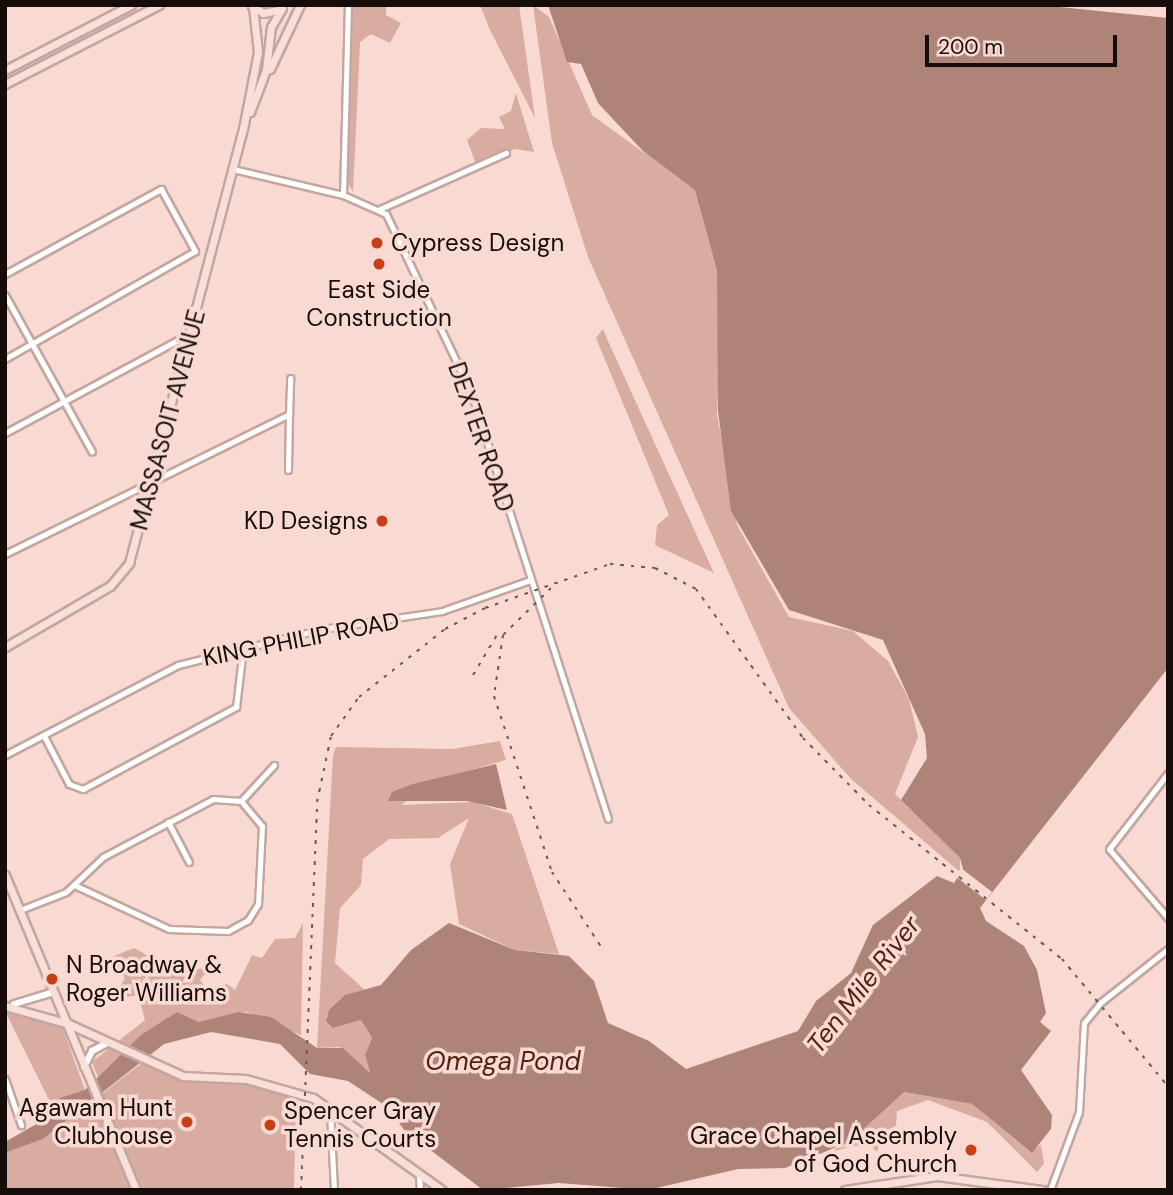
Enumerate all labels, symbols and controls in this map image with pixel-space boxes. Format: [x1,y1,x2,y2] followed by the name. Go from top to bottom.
[928,21,1120,65] scale bar
[938,33,1003,61] text: 200 m
[391,229,564,257] place label: Cypress Design
[369,235,385,251] marker: Cypress Design
[371,256,387,272] marker: East Side Construction
[306,276,452,332] place label: East Side Construction
[125,307,211,533] street label: MASSASOIT AVENUE
[442,358,520,516] street label: DEXTER ROAD
[244,507,368,535] place label: KD Designs
[374,513,390,529] marker: KD Designs
[200,606,402,672] street label: KING PHILIP ROAD
[801,910,927,1060] water label: Ten Mile River
[66,951,227,1007] place label: N Broadway & Roger Williams
[44,971,60,987] marker: N Broadway & Roger Williams
[425,1046,581,1078] water label: Omega Pond
[19,1094,173,1150] place label: Agawam Hunt Clubhouse
[284,1097,436,1153] place label: Spencer Gray Tennis Courts
[179,1114,195,1130] marker: Agawam Hunt Clubhouse
[262,1117,278,1133] marker: Spencer Gray Tennis Courts
[690,1122,957,1178] place label: Grace Chapel Assembly of God Church
[963,1142,979,1158] marker: Grace Chapel Assembly of God Church

